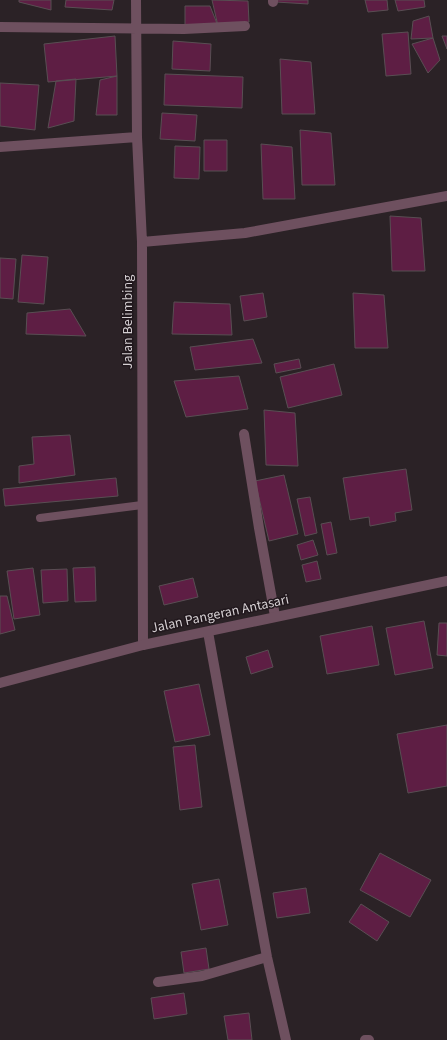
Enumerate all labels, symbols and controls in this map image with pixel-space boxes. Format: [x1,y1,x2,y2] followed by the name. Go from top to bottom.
[118,275,138,369] street label: Jalan Belimbing
[149,590,291,638] street label: Jalan Pangeran Antasari

